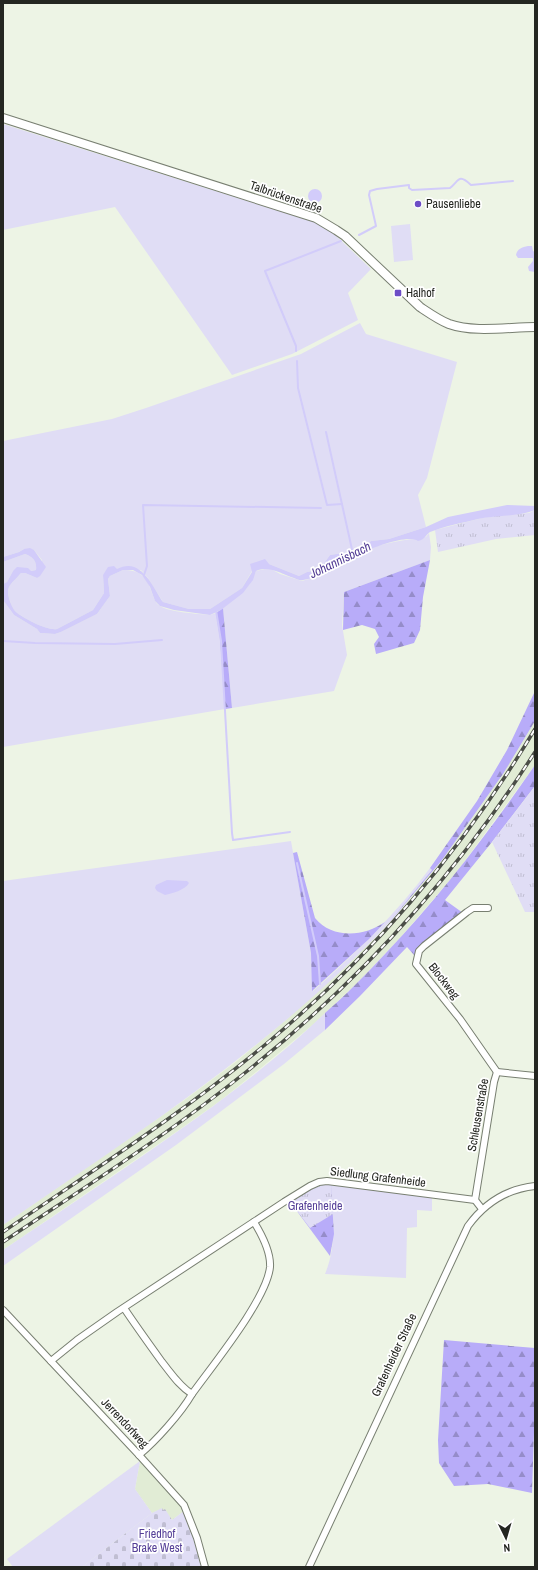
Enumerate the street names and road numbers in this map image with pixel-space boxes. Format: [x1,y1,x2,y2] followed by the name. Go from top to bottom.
[248,177,324,217] street label: Talbrückenstraße
[425,959,464,1003] street label: Blockweg
[464,1077,492,1153] street label: Schleusenstraße
[329,1163,427,1191] street label: Siedlung Grafenheide
[368,1311,420,1399] street label: Grafenheider Straße
[98,1395,153,1452] street label: Jerrendorfweg

